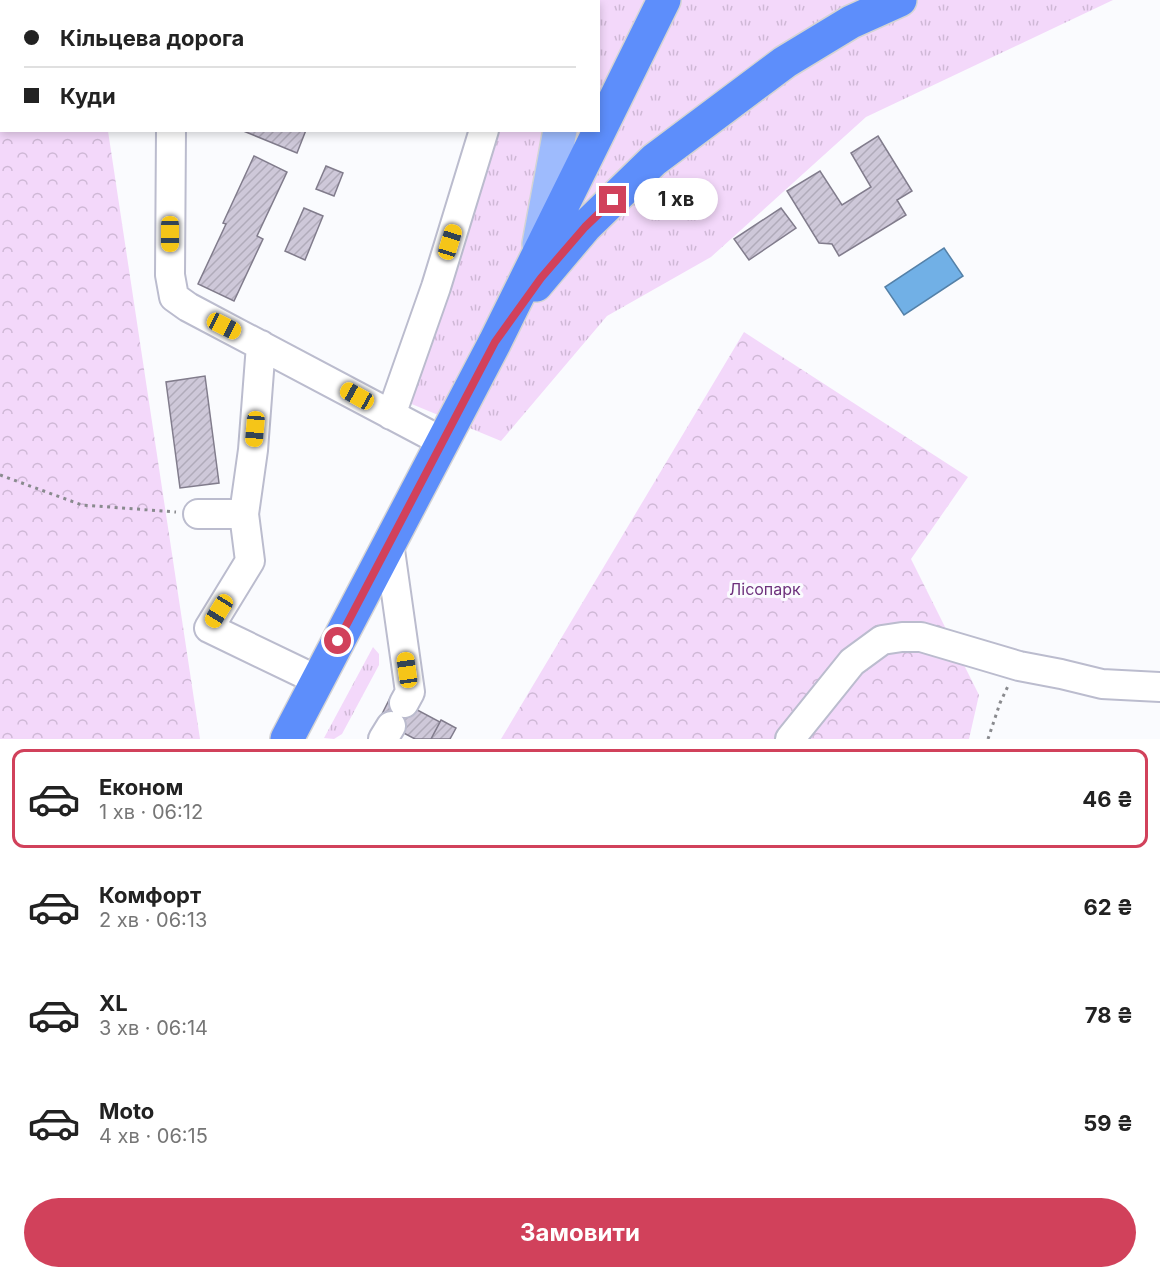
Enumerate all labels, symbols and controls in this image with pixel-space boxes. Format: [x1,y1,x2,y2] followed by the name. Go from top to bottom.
[60,25,244,51] text: Кільцева дорога
[60,83,116,109] text: Куди
[634,179,718,221] callout: 1 хв
[599,186,626,213] route end
[658,187,694,211] text: 1 хв
[161,216,179,252] car
[436,222,464,262] car
[204,310,244,342] car
[337,379,377,413] car
[244,410,266,448] car
[729,579,801,599] park label: Лісопарк
[202,591,236,631] car
[324,627,351,654] route start
[396,651,418,689] car
[27,772,81,826] icon: car
[99,774,183,800] text: Економ
[1082,786,1133,812] text: 46 ₴
[99,800,203,824] text: 1 хв · 06:12
[27,880,81,934] icon: car
[99,882,201,908] text: Комфорт
[1083,894,1133,920] text: 62 ₴
[99,908,207,932] text: 2 хв · 06:13
[27,988,81,1042] icon: car
[99,990,128,1016] text: XL
[1085,1002,1133,1028] text: 78 ₴
[99,1016,208,1040] text: 3 хв · 06:14
[27,1096,81,1150] icon: car
[99,1098,154,1124] text: Moto
[1083,1110,1133,1136] text: 59 ₴
[99,1124,208,1148] text: 4 хв · 06:15
[24,1198,1136,1267] button: Замовити

